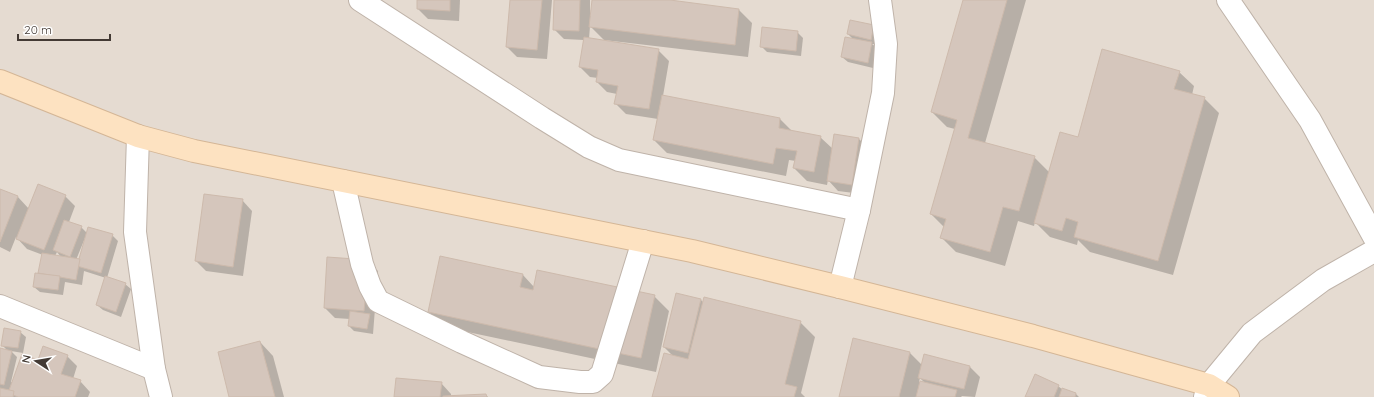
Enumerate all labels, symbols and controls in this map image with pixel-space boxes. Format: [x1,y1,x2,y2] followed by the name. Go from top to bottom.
[18,16,110,42] scale bar
[24,22,52,37] text: 20 m
[16,341,56,381] north arrow
[19,354,34,364] text: N

